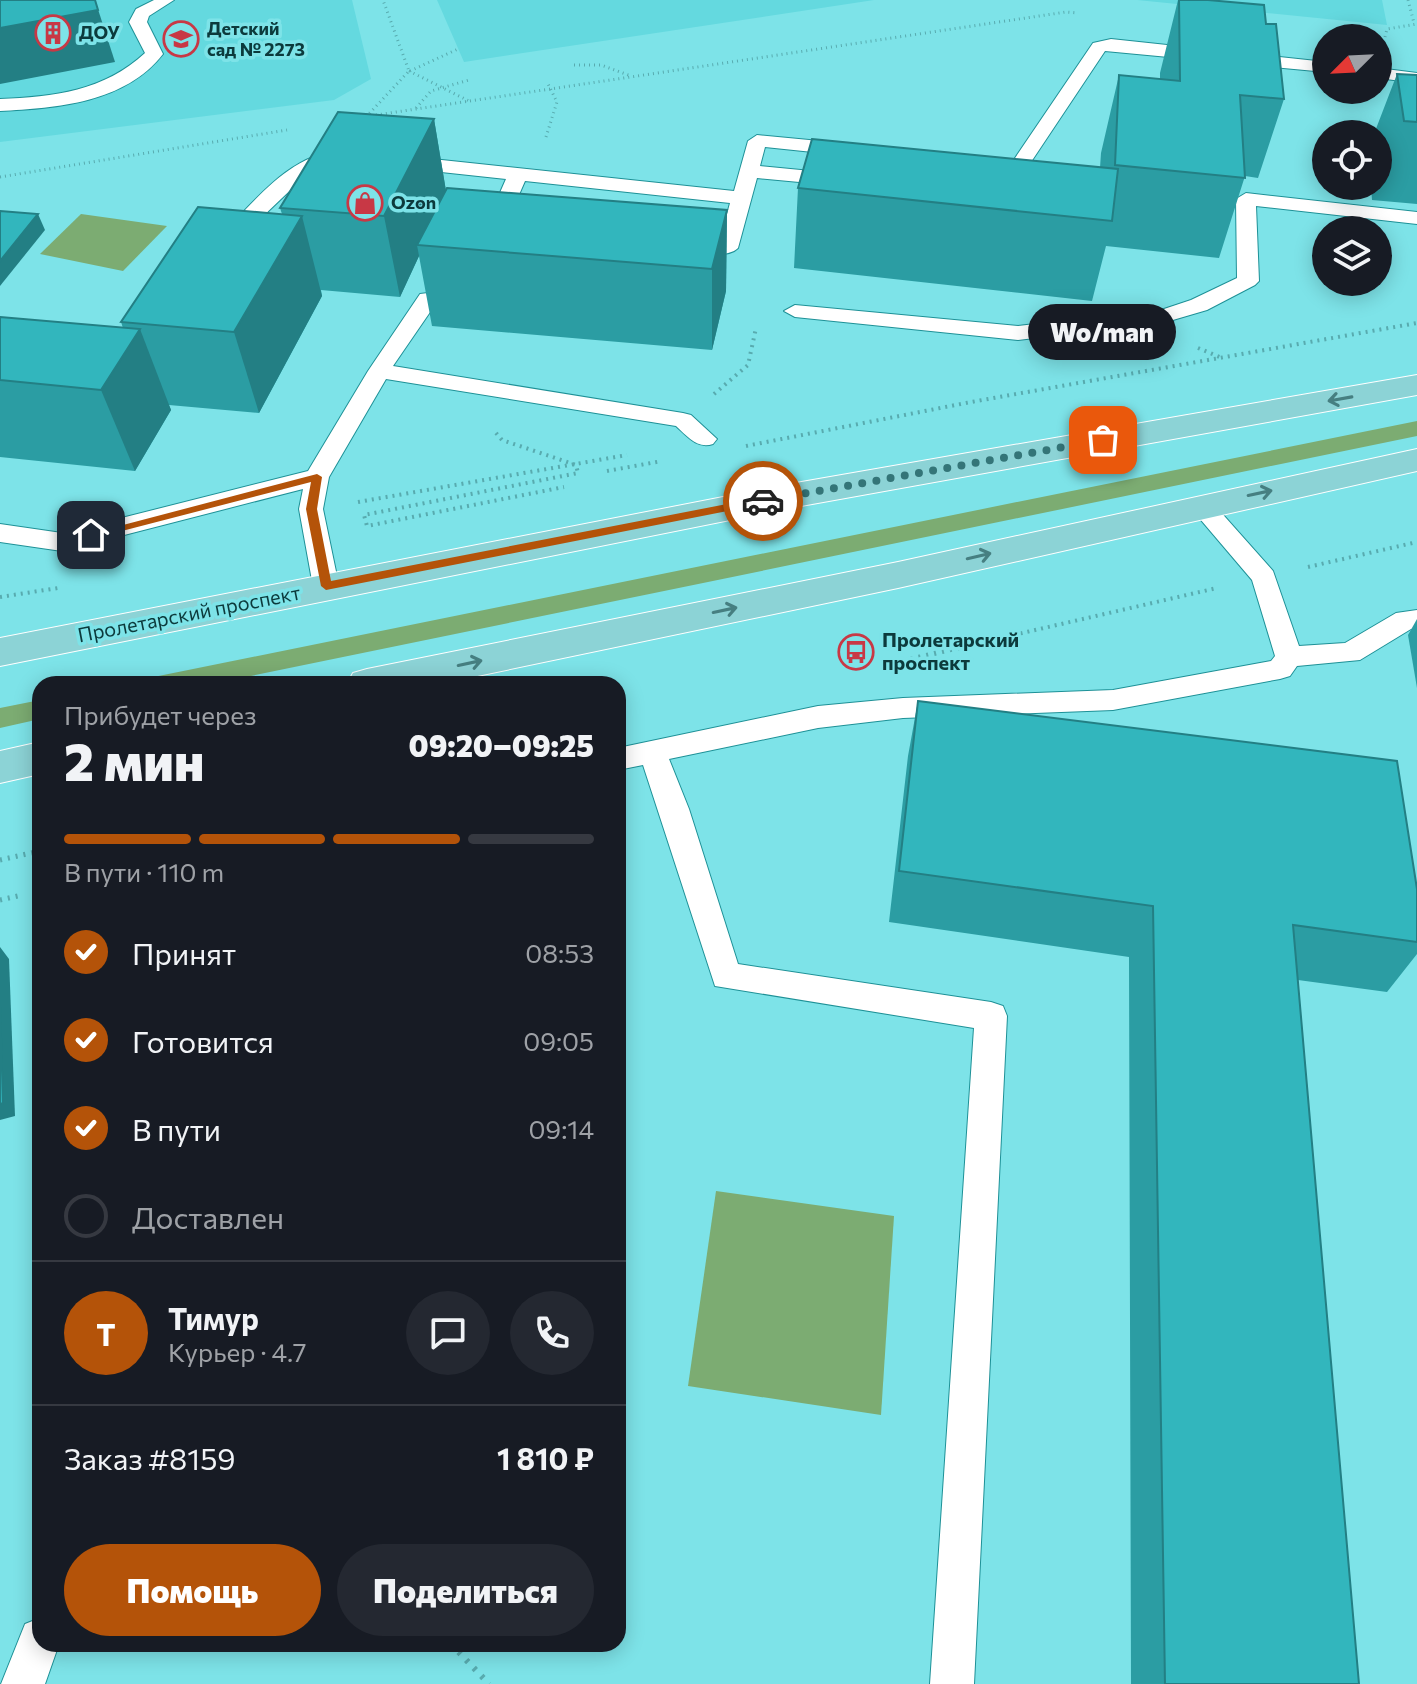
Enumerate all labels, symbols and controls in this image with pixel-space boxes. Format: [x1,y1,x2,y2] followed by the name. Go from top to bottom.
[34,14,72,52] building icon: ДОУ
[207,17,305,60] place label: Детский сад № 2273
[162,20,200,58] school or university icon: Детский сад № 2273
[79,21,120,43] place label: ДОУ
[1312,24,1392,104] north arrow
[1312,24,1392,296] map controls
[1312,120,1392,200] button: locate
[346,184,384,222] shop icon: Ozon
[391,191,436,213] place label: Ozon
[1312,216,1392,296] button: layers
[1029,304,1177,360] callout: Wo/man
[1050,316,1154,347] text: Wo/man
[1328,392,1353,407] one-way arrow
[1069,406,1137,474] pin
[1081,418,1125,462] icon: bag
[723,461,803,541] courier
[741,479,785,523] icon: car
[1247,485,1273,500] one-way arrow
[57,501,125,569] pin
[69,513,113,557] icon: home
[966,548,992,563] one-way arrow
[75,580,302,646] street label: Пролетарский проспект
[712,602,737,617] one-way arrow
[882,627,1019,674] place label: Пролетарский проспект
[837,633,875,671] bus stop icon: Пролетарский проспект
[457,654,483,669] one-way arrow
[64,699,257,730] text: Прибудет через
[409,726,594,763] text: 09:20–09:25
[64,728,204,792] text: 2 мин
[64,856,224,887] text: В пути · 110 m
[64,930,108,974] icon: check
[132,934,236,971] text: Принят
[525,937,594,968] text: 08:53
[64,1018,108,1062] icon: check
[132,1022,274,1059] text: Готовится
[523,1025,594,1056] text: 09:05
[64,1106,108,1150] icon: check
[132,1110,221,1147] text: В пути
[528,1113,594,1144] text: 09:14
[132,1198,284,1235] text: Доставлен
[406,1291,490,1375] button: chat
[510,1291,594,1375] button: phone
[168,1299,259,1336] text: Тимур
[96,1315,116,1352] text: Т
[168,1336,307,1367] text: Курьер · 4.7
[64,1439,236,1476] text: Заказ #8159
[497,1439,594,1476] text: 1 810 ₽
[64,1544,321,1636] button: Помощь
[337,1544,594,1636] button: Поделиться

